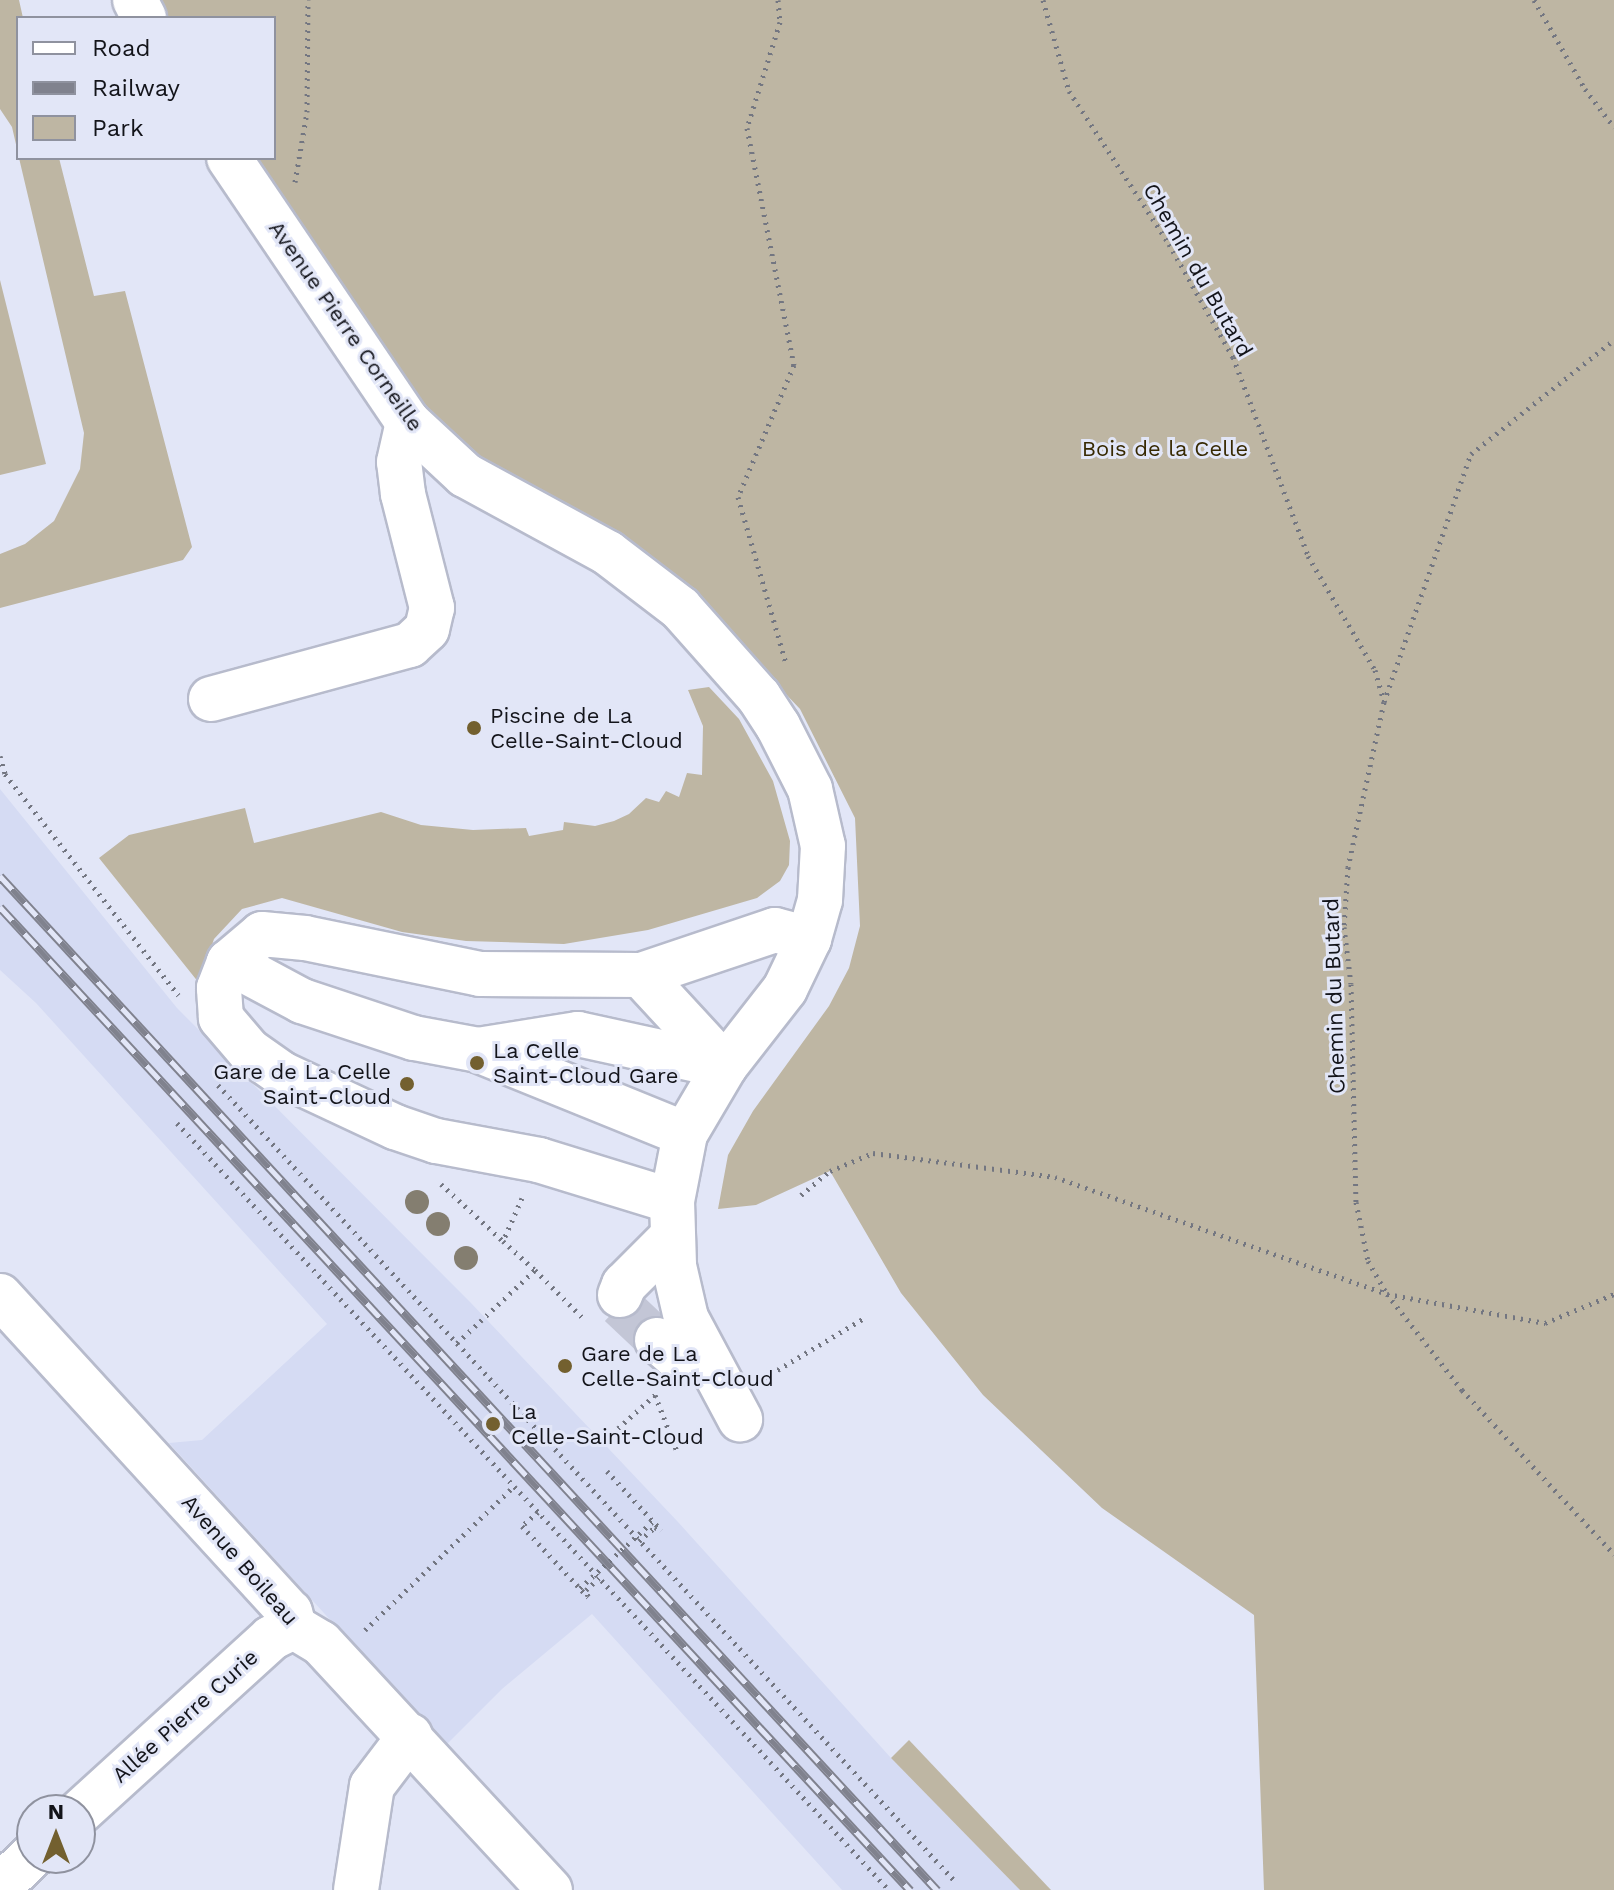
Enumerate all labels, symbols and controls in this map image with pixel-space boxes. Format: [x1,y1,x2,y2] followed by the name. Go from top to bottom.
[16,16,276,160] legend
[92,34,151,62] text: Road
[92,74,180,102] text: Railway
[92,114,144,142] text: Park
[1138,178,1258,362] street label: Chemin du Butard
[263,216,429,436] street label: Avenue Pierre Corneille
[1081,436,1249,462] park label: Bois de la Celle
[490,702,683,754] place label: Piscine de La Celle-Saint-Cloud
[465,719,483,737] marker: Piscine de La Celle-Saint-Cloud
[1317,897,1351,1095] street label: Chemin du Butard
[493,1037,678,1088] place label: La Celle Saint-Cloud Gare
[468,1054,486,1072] marker: La Celle Saint-Cloud Gare
[213,1058,391,1110] place label: Gare de La Celle Saint-Cloud
[398,1075,416,1093] marker: Gare de La Celle Saint-Cloud
[581,1340,774,1392] place label: Gare de La Celle-Saint-Cloud
[556,1357,574,1375] marker: Gare de La Celle-Saint-Cloud
[511,1398,704,1450] place label: La Celle-Saint-Cloud
[482,1413,504,1435] marker: La Celle-Saint-Cloud
[176,1489,304,1631] street label: Avenue Boileau
[107,1644,263,1788] street label: Allée Pierre Curie
[16,1794,96,1874] north arrow
[48,1799,64,1824] text: N

